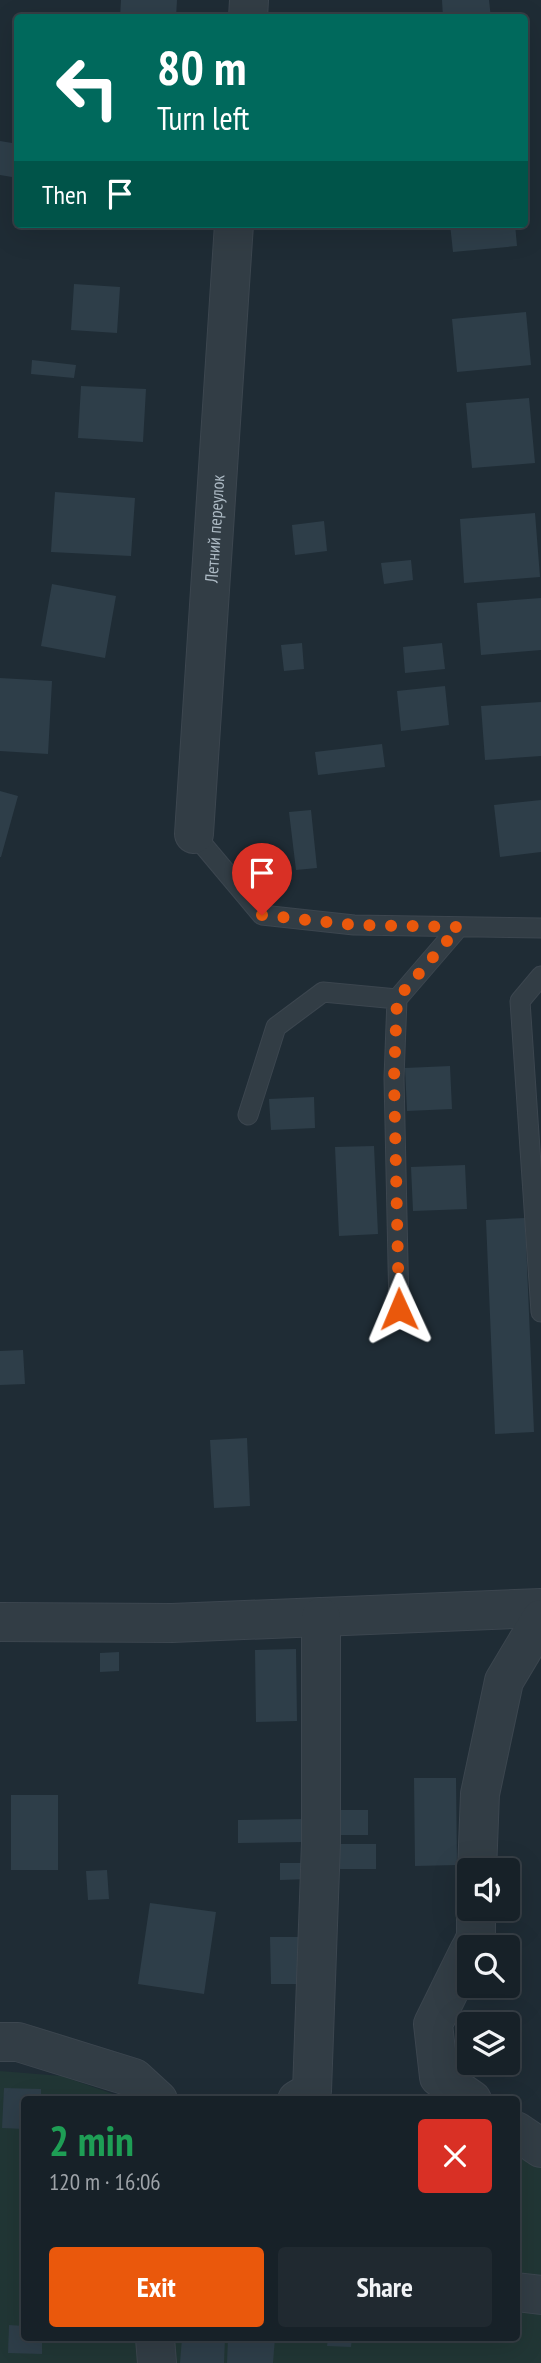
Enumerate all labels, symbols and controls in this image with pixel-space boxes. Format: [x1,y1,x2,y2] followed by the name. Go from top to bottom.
[157,35,246,99] text: 80 m
[42,42,133,133] icon: left
[157,97,249,139] text: Turn left
[101,175,139,213] icon: arrive
[42,178,87,211] text: Then
[199,474,229,585] street label: Летний переулок
[232,843,292,915] pin
[243,854,281,892] icon: arrive
[362,1272,436,1346] position arrow
[457,1858,520,2075] map controls
[457,1858,520,1921] button: sound
[457,1935,520,1998] button: search
[457,2012,520,2075] button: layers
[49,2113,134,2168] text: 2 min
[418,2119,492,2193] button: close
[49,2167,161,2196] text: 120 m · 16:06
[49,2247,264,2327] button: Exit
[278,2247,492,2327] button: Share

